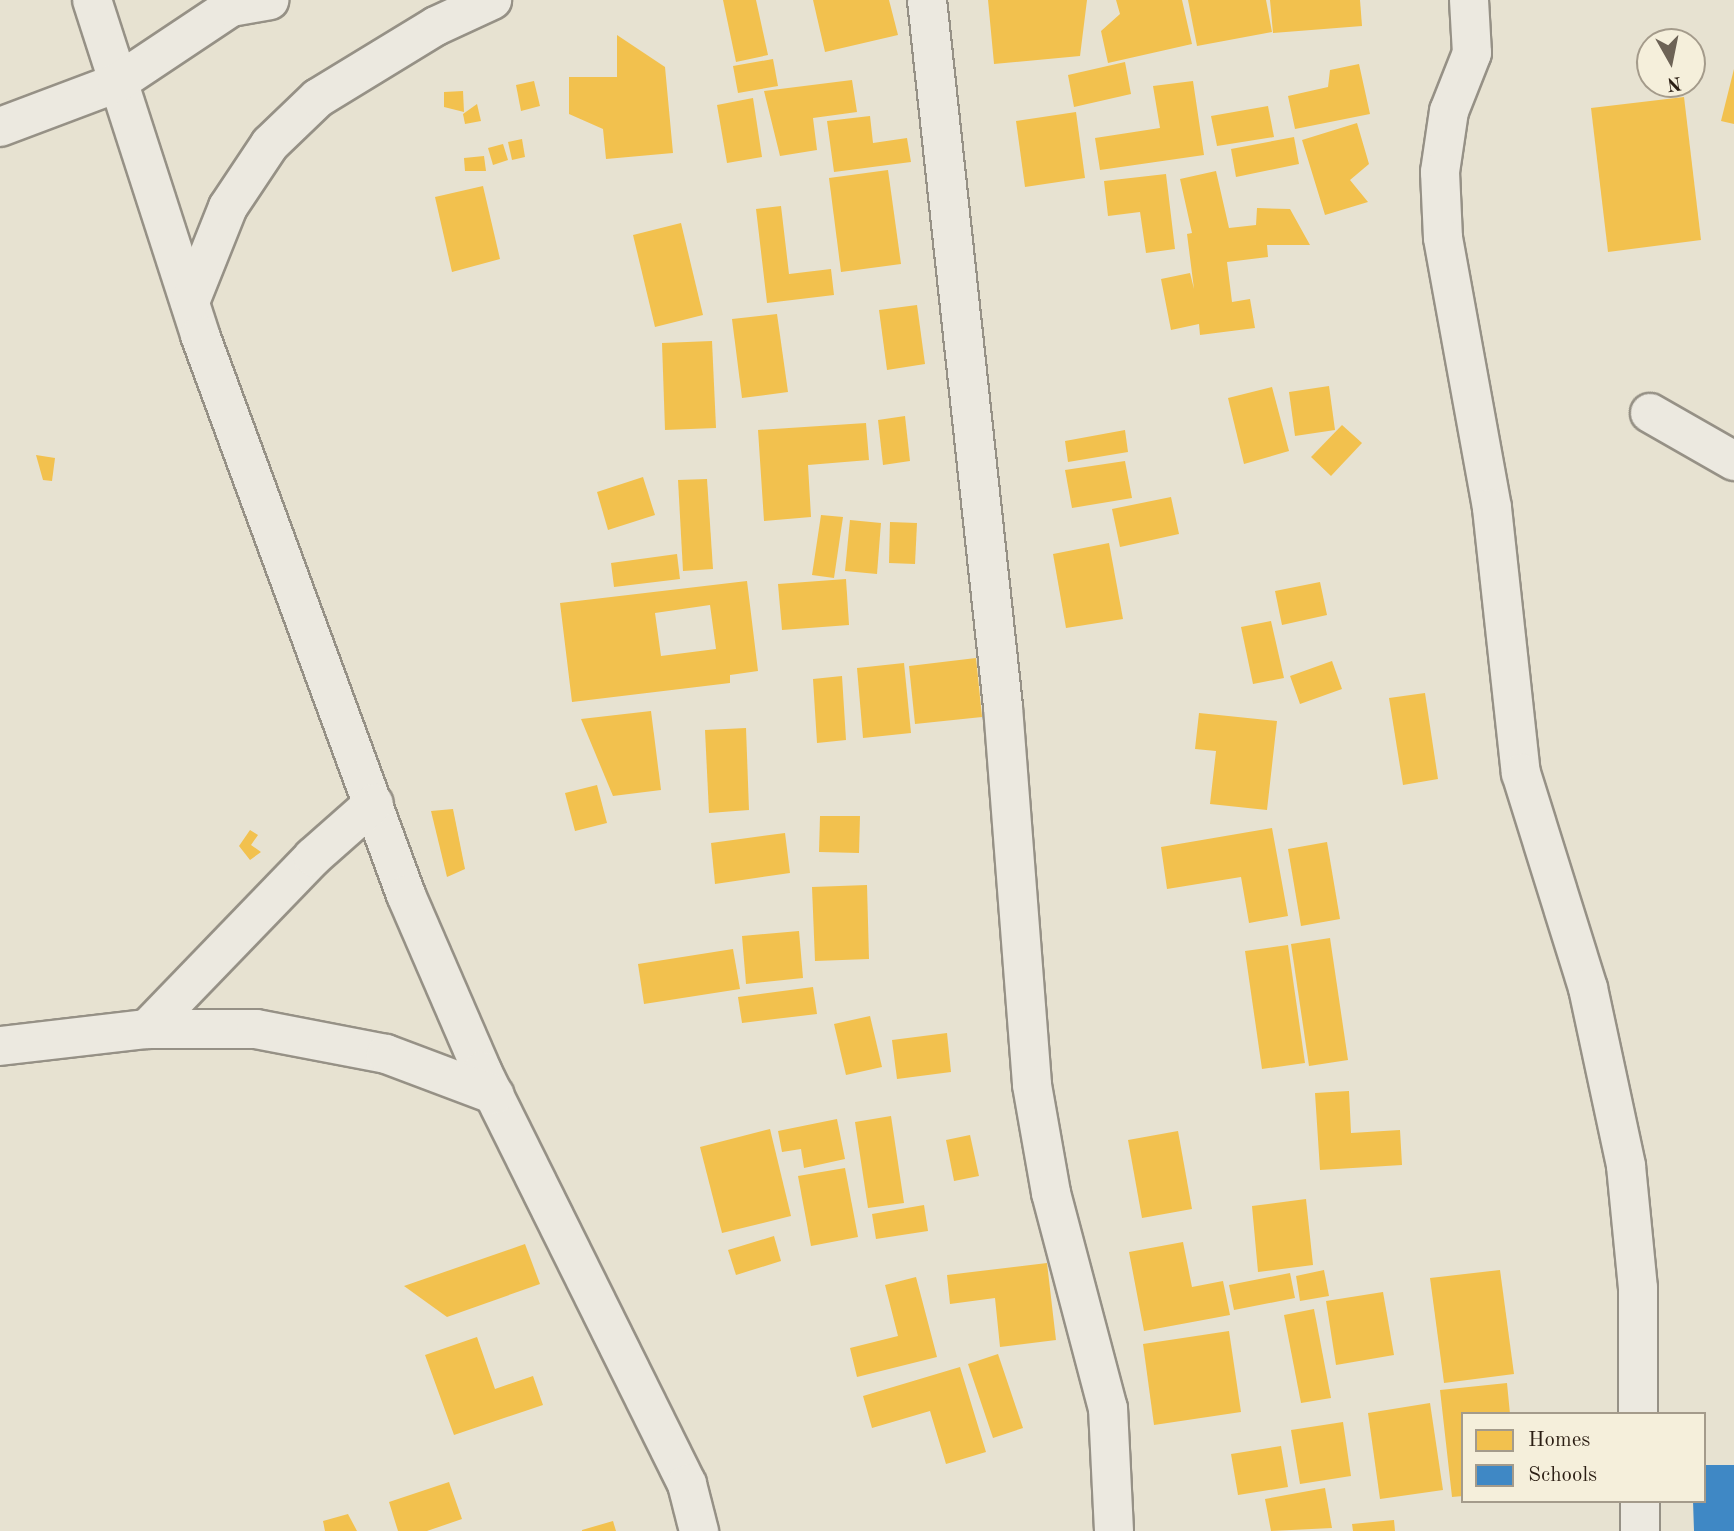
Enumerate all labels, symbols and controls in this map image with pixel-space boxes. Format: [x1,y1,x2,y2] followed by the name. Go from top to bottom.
[1636,28,1706,98] north arrow
[1665,72,1683,93] text: N
[1461,1412,1706,1503] legend
[1528,1430,1590,1451] text: Homes
[1528,1465,1597,1486] text: Schools

